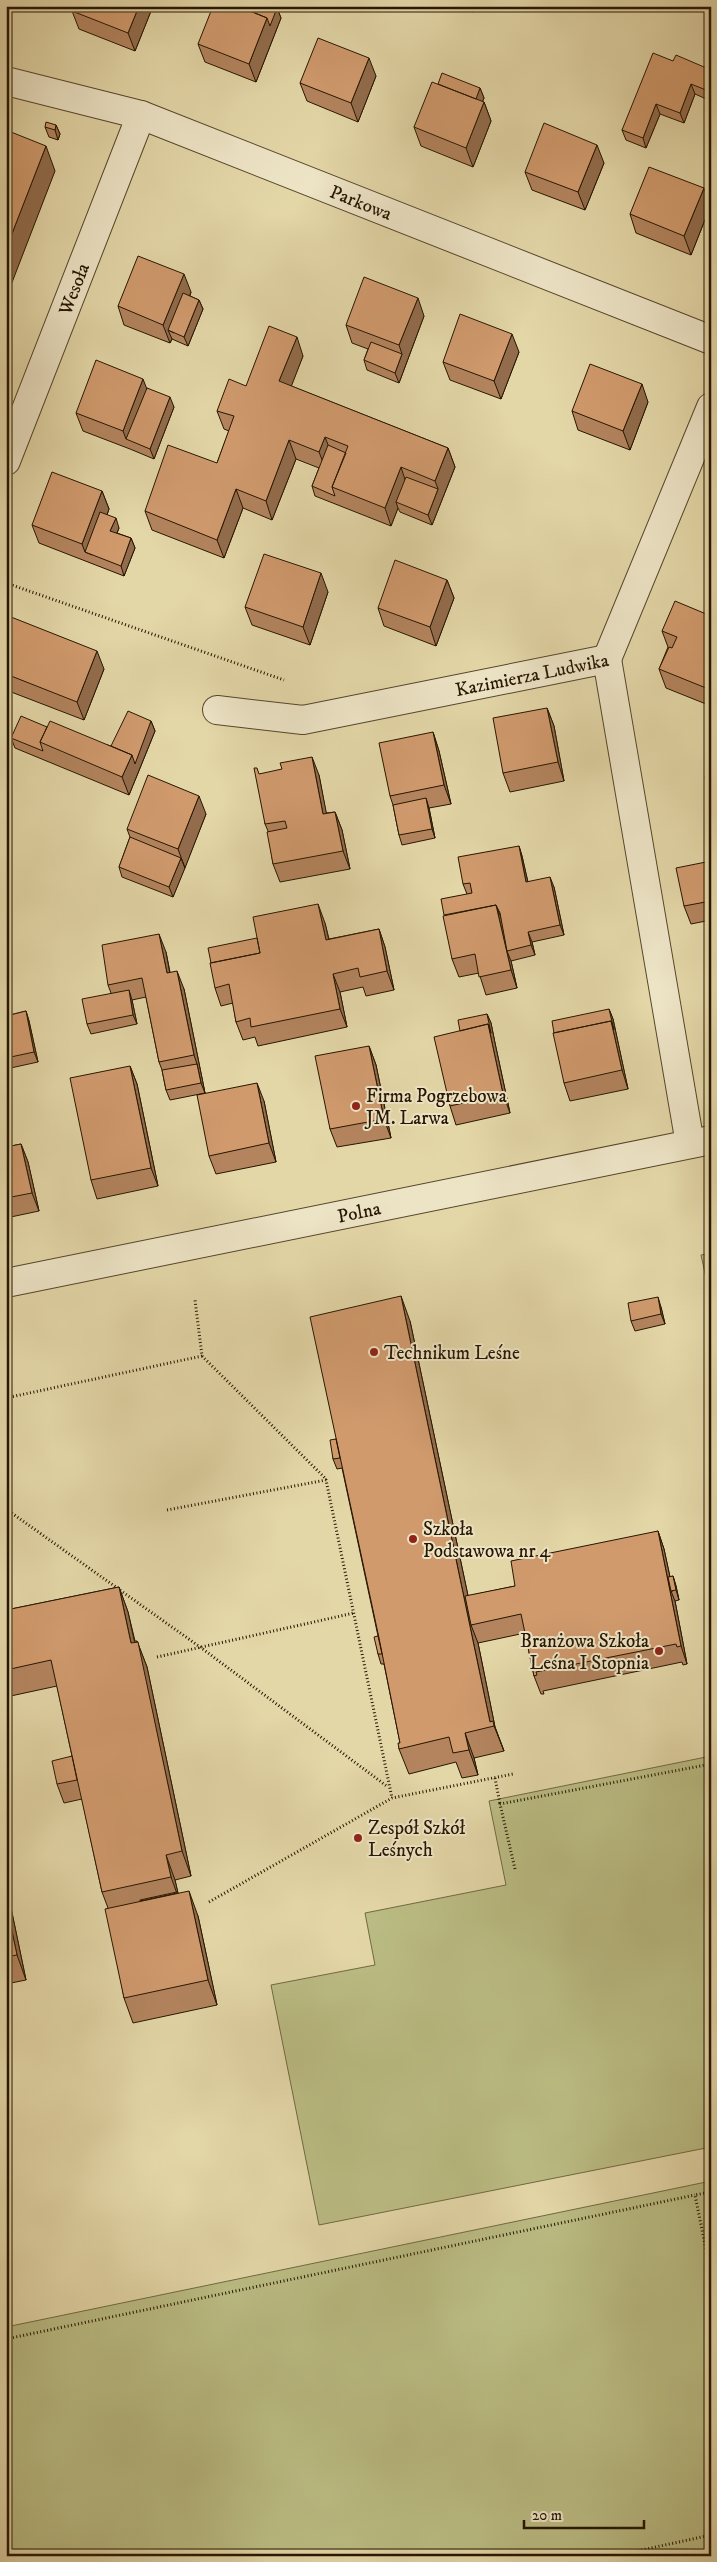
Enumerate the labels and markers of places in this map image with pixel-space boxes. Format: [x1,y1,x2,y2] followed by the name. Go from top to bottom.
[364,1085,507,1130] place label: Firma Pogrzebowa JM. Larwa
[350,1100,362,1112] marker: Firma Pogrzebowa JM. Larwa
[384,1342,520,1365] place label: Technikum Leśne
[368,1346,380,1358] marker: Technikum Leśne
[423,1518,552,1563] place label: Szkoła Podstawowa nr 4
[407,1533,419,1545] marker: Szkoła Podstawowa nr 4
[520,1630,649,1675] place label: Branżowa Szkoła Leśna I Stopnia
[653,1645,665,1657] marker: Branżowa Szkoła Leśna I Stopnia
[368,1817,465,1862] place label: Zespół Szkół Leśnych
[352,1832,364,1844] marker: Zespół Szkół Leśnych

